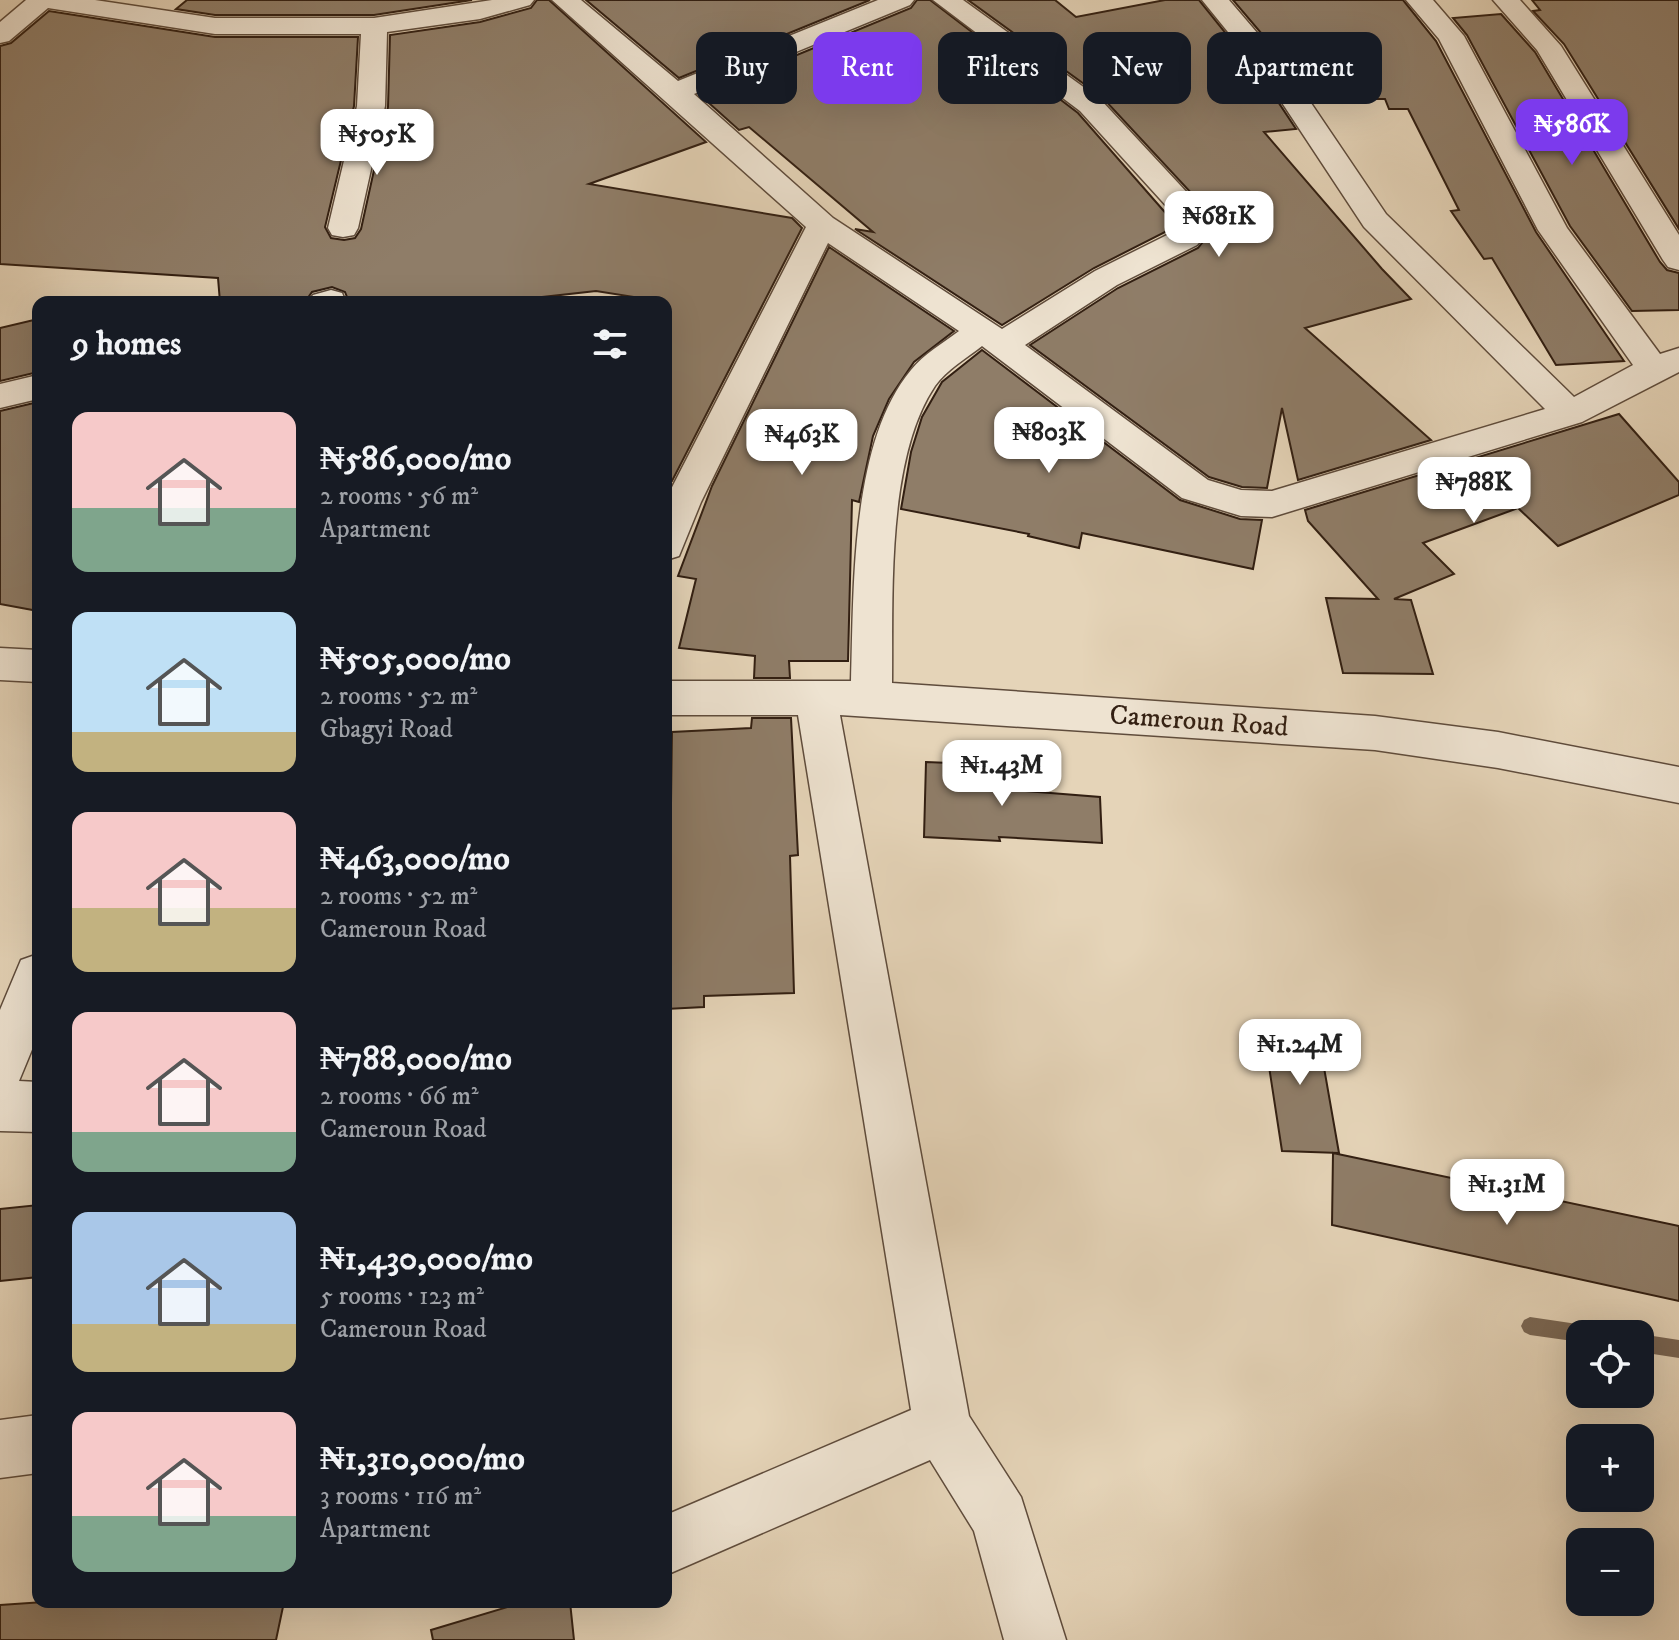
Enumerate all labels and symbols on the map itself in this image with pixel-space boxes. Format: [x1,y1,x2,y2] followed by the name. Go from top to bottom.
[1516,99,1628,167] pin: ₦586K
[321,109,433,177] pin: ₦505K
[1163,191,1275,259] pin: ₦681K
[993,407,1105,475] pin: ₦803K
[746,409,858,477] pin: ₦463K
[1418,457,1530,525] pin: ₦788K
[1108,697,1290,745] street label: Cameroun Road
[937,740,1067,808] pin: ₦1.43M
[1235,1019,1365,1087] pin: ₦1.24M
[1442,1159,1572,1227] pin: ₦1.31M

